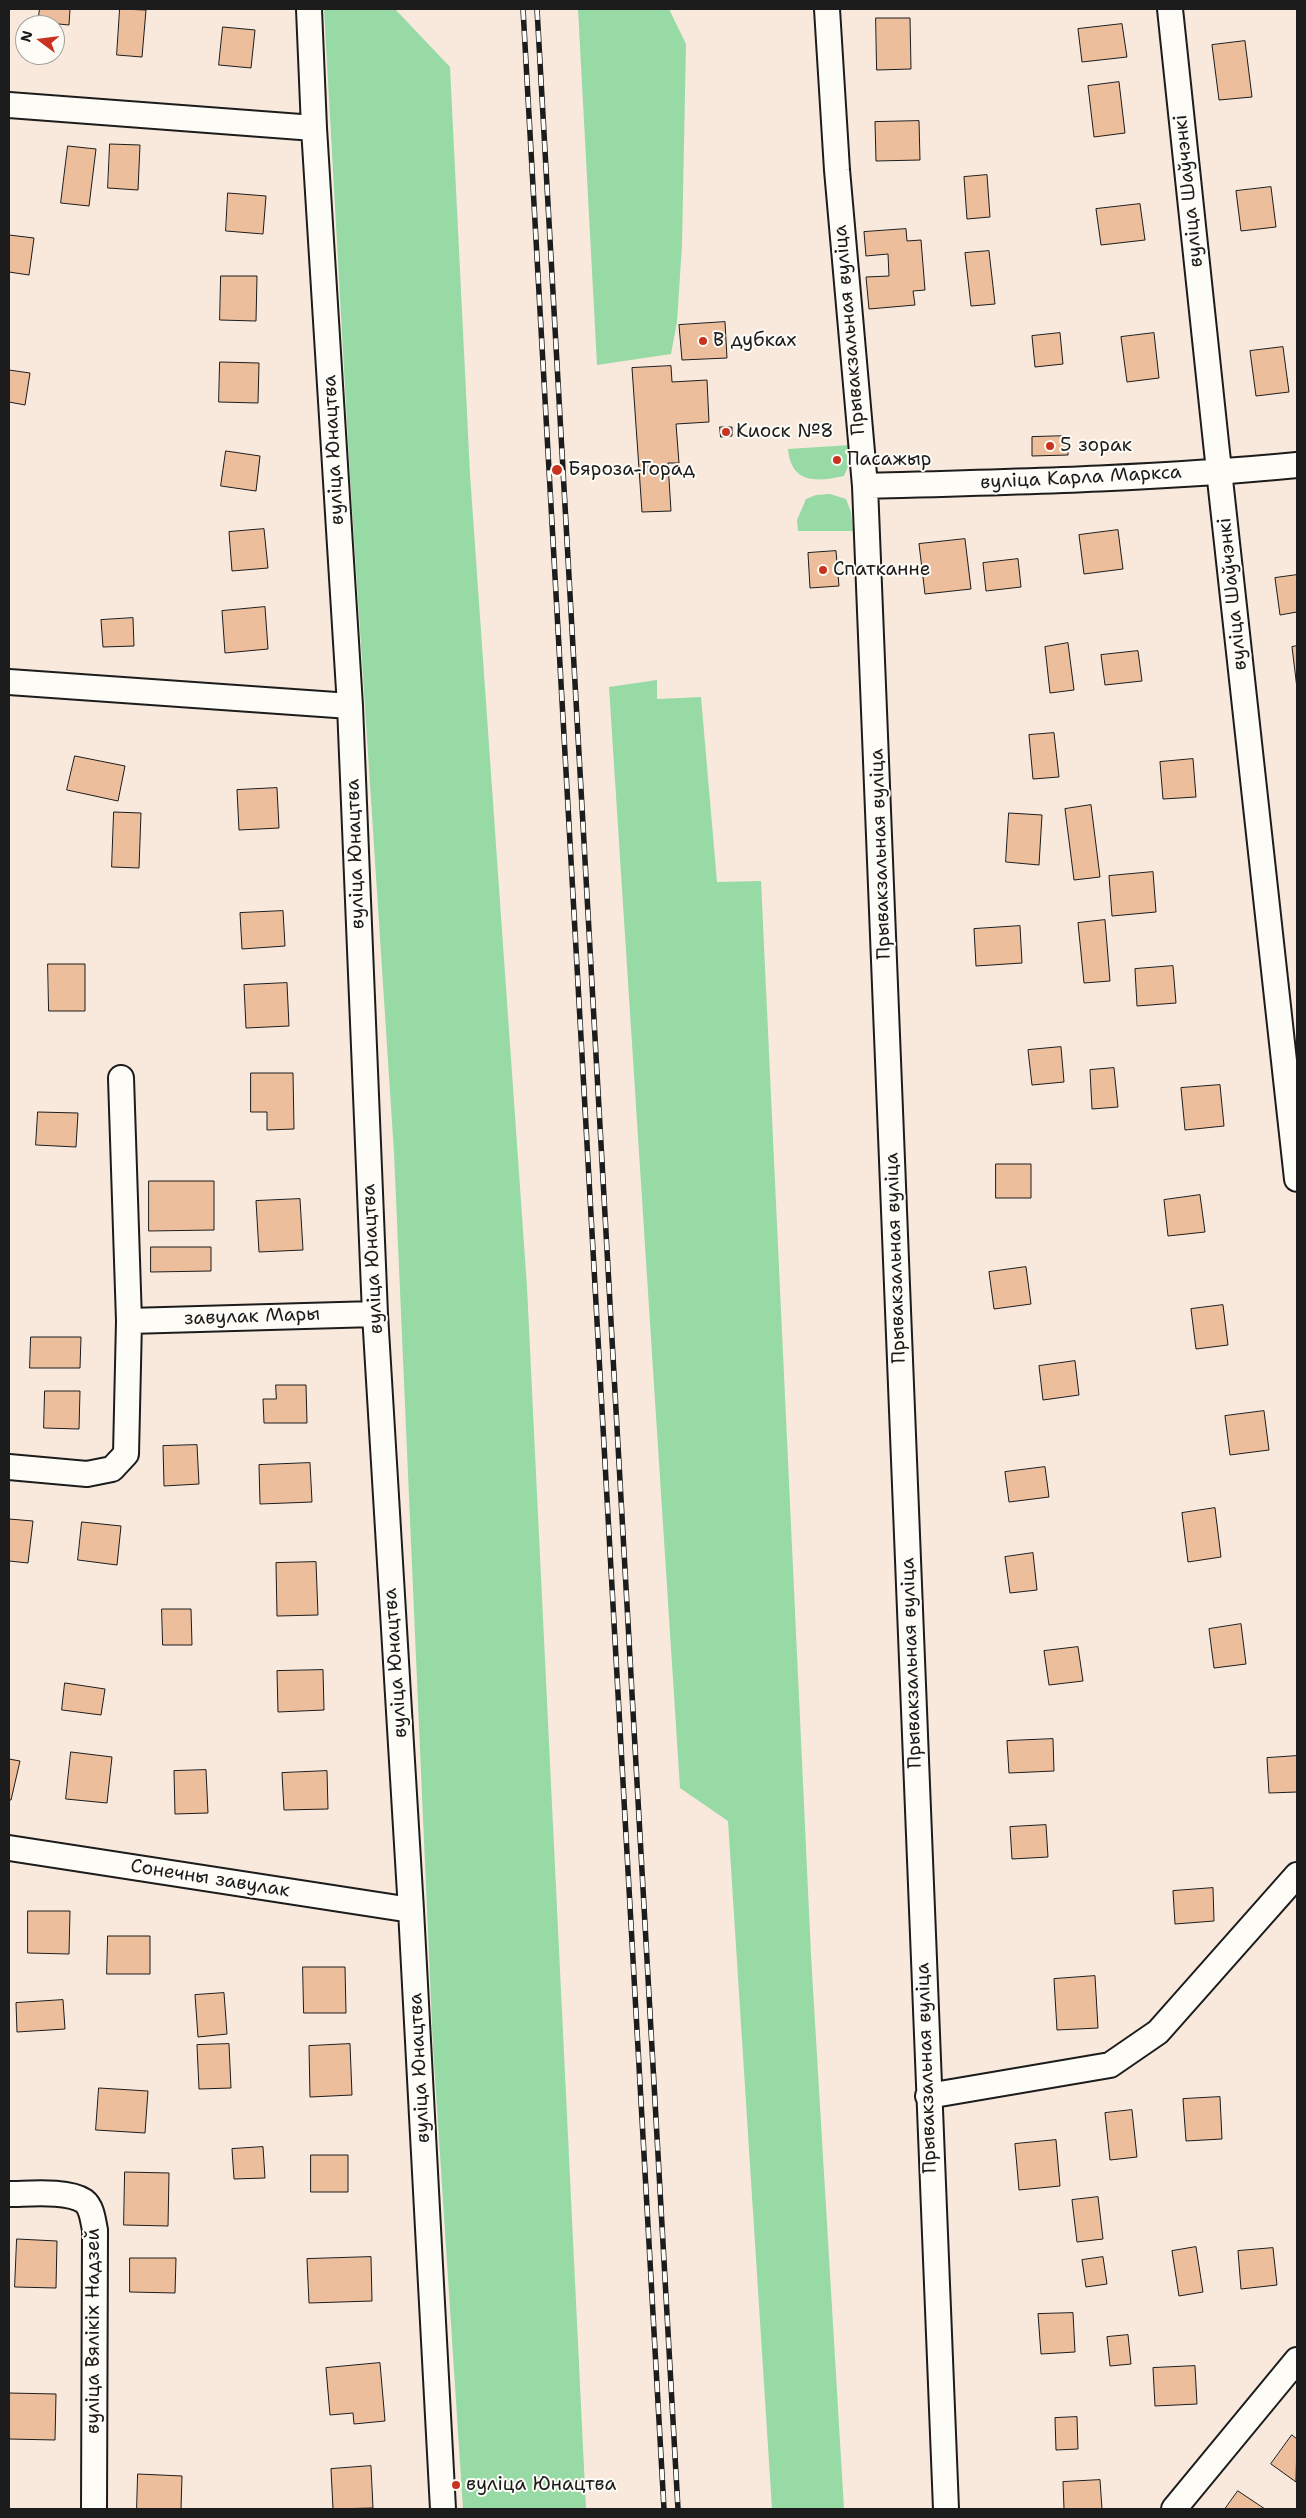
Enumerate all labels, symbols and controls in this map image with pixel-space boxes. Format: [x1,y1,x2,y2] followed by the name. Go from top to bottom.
[15,15,65,65] north arrow
[16,29,37,44] text: N
[1170,114,1208,268] street label: вуліца Шаўчэнкі
[829,224,871,436] street label: Прывакзальная вуліца
[713,330,796,352] place label: В дубках
[697,335,709,347] marker: В дубках
[319,374,349,526] street label: вуліца Юнацтва
[736,421,833,443] place label: Киоск №8
[720,426,732,438] marker: Киоск №8
[1060,435,1132,457] place label: 5 зорак
[1044,440,1056,452] marker: 5 зорак
[847,449,932,471] place label: Пасажыр
[831,454,843,466] marker: Пасажыр
[568,459,695,481] place label: Бяроза-Горад
[980,461,1182,495] street label: вуліца Карла Маркса
[550,463,564,477] marker: Бяроза-Горад
[1214,517,1252,671] street label: вуліца Шаўчэнкі
[833,559,930,581] place label: Спатканне
[817,564,829,576] marker: Спатканне
[866,748,896,960] street label: Прывакзальная вуліца
[342,779,370,929] street label: вуліца Юнацтва
[881,1152,911,1364] street label: Прывакзальная вуліца
[358,1183,388,1335] street label: вуліца Юнацтва
[184,1303,320,1331] street label: завулак Мары
[897,1557,927,1769] street label: Прывакзальная вуліца
[379,1587,413,1739] street label: вуліца Юнацтва
[129,1855,291,1903] street label: Сонечны завулак
[912,1962,942,2174] street label: Прывакзальная вуліца
[405,1992,435,2144] street label: вуліца Юнацтва
[83,2228,105,2434] street label: вуліца Вялікіх Надзей
[466,2474,616,2496] place label: вуліца Юнацтва
[450,2479,462,2491] marker: вуліца Юнацтва

